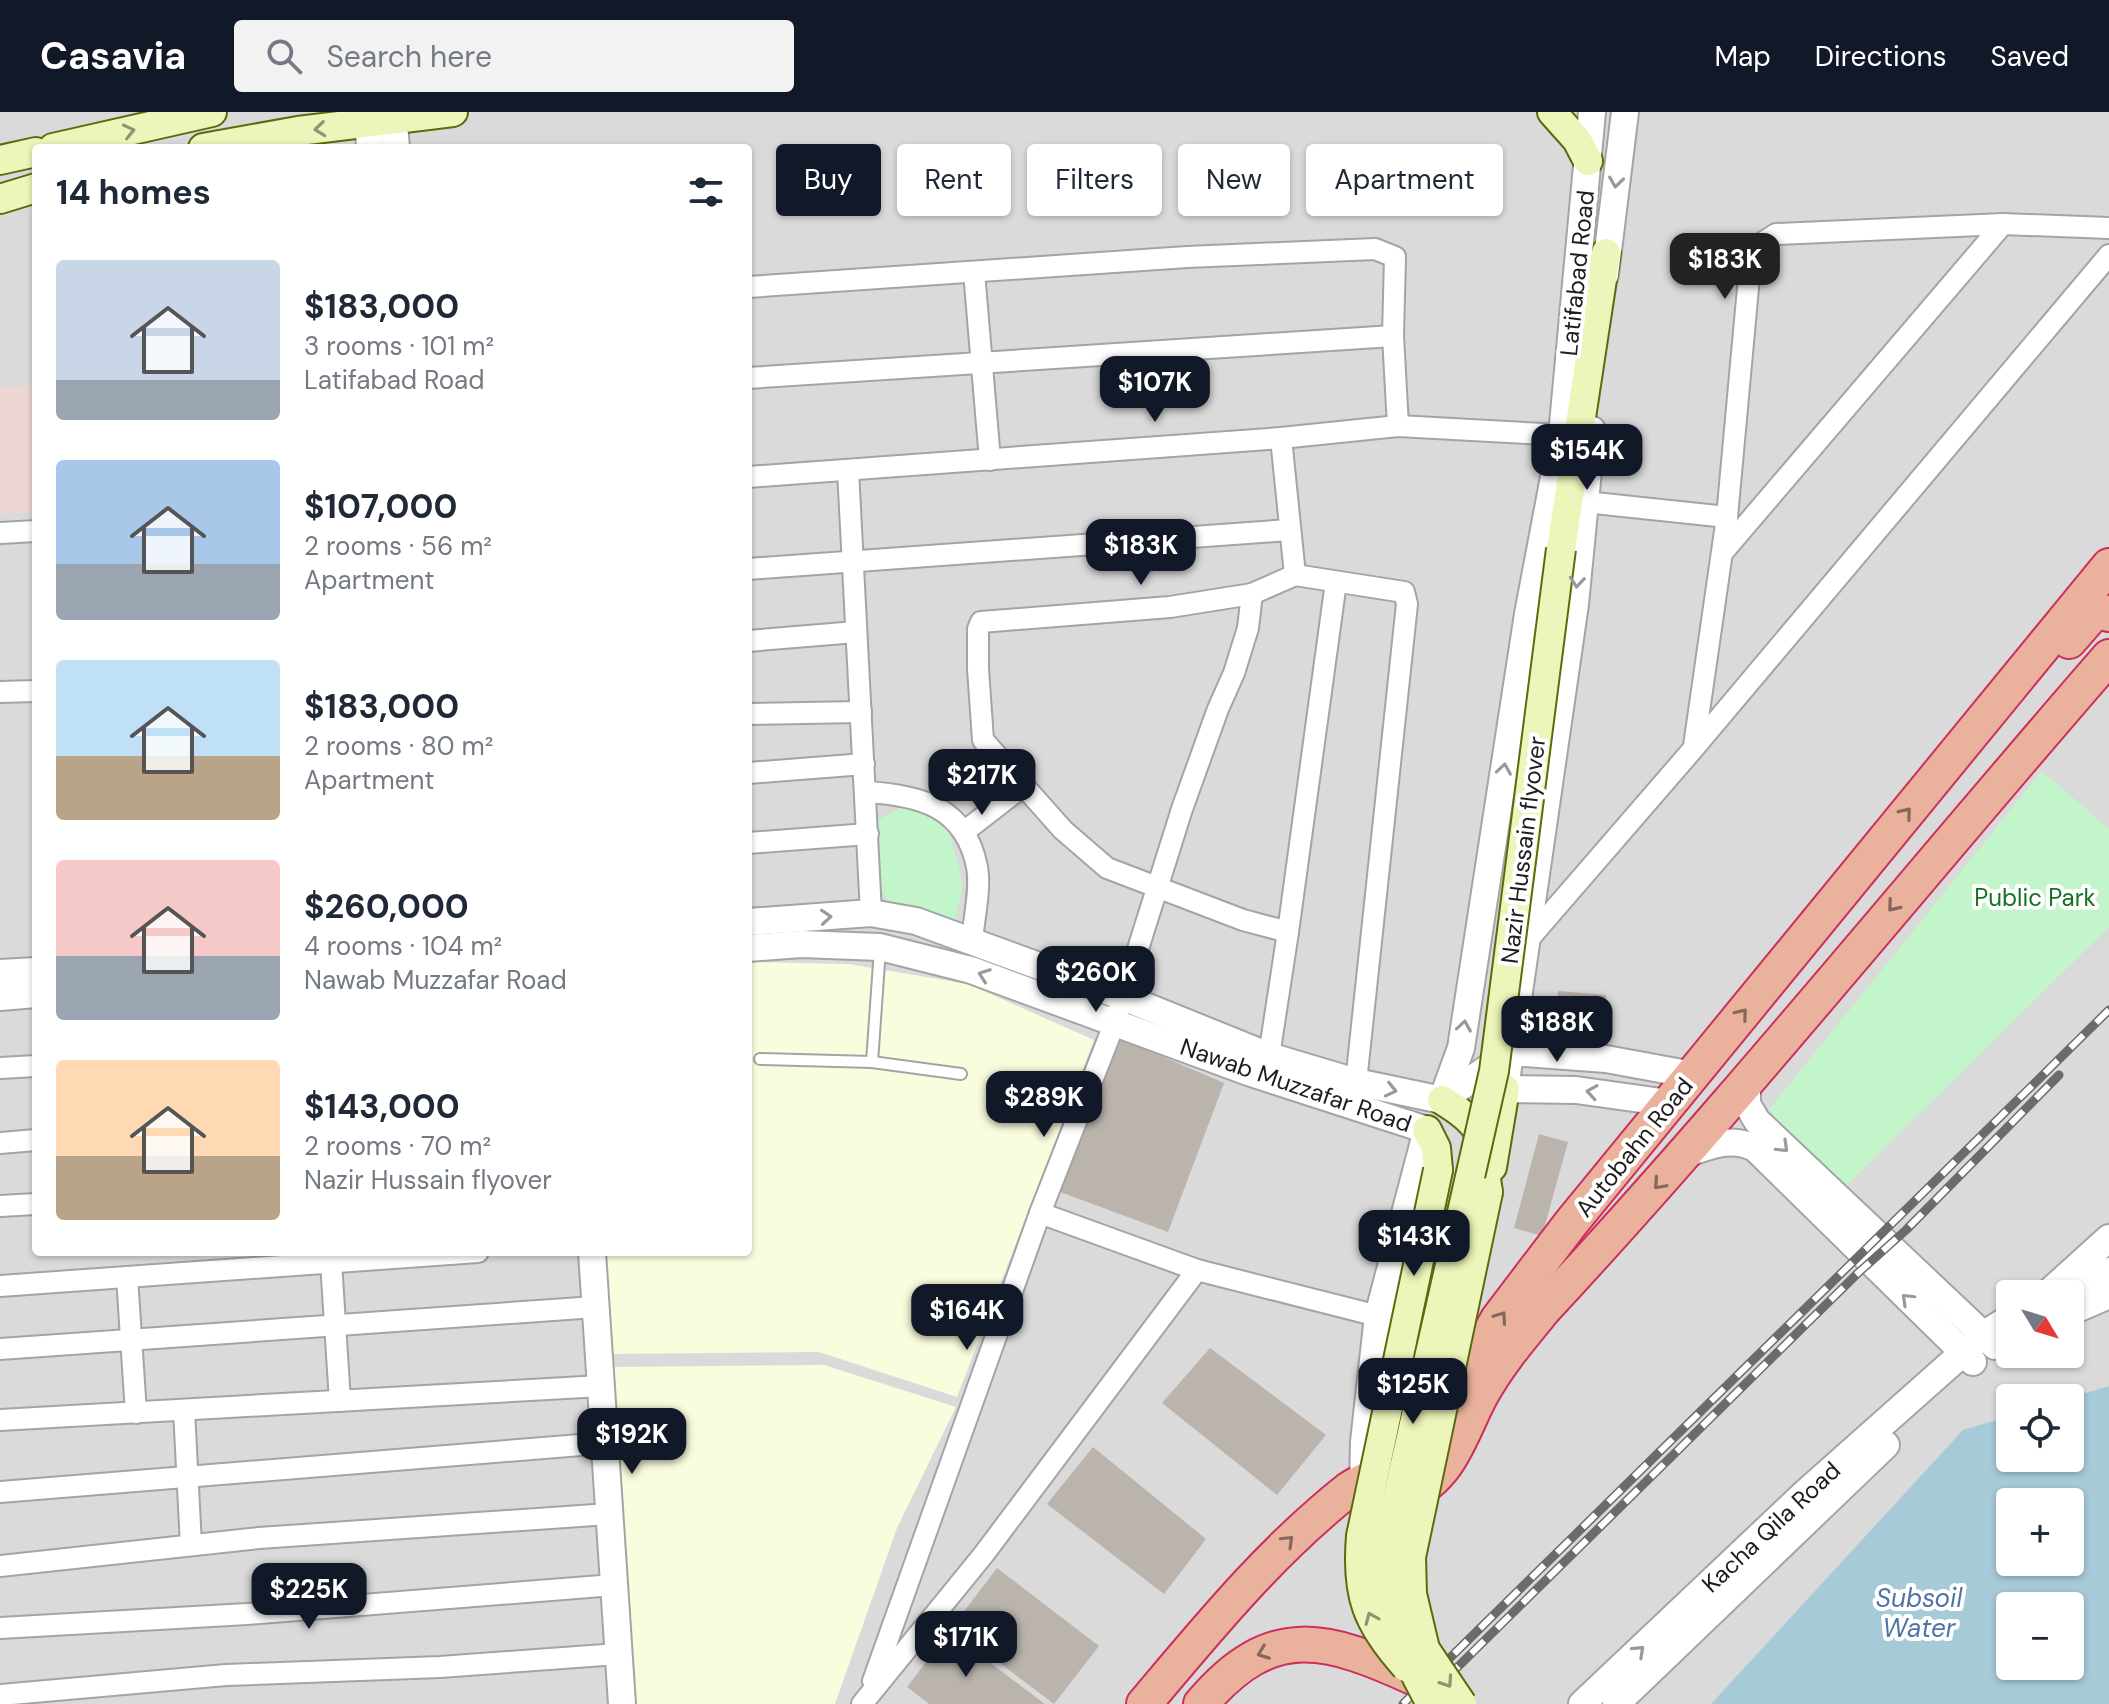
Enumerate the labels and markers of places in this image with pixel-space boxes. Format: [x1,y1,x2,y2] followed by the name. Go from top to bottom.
[1669,233,1781,301] pin: $183K
[1099,356,1211,424] pin: $107K
[1531,424,1643,492] pin: $154K
[1085,519,1197,587] pin: $183K
[926,749,1038,817] pin: $217K
[1040,946,1152,1014] pin: $260K
[1501,996,1613,1064] pin: $188K
[988,1071,1100,1139] pin: $289K
[1358,1210,1470,1278] pin: $143K
[911,1284,1023,1352] pin: $164K
[1357,1358,1469,1426] pin: $125K
[576,1408,688,1476] pin: $192K
[253,1563,365,1631] pin: $225K
[910,1611,1022,1679] pin: $171K

